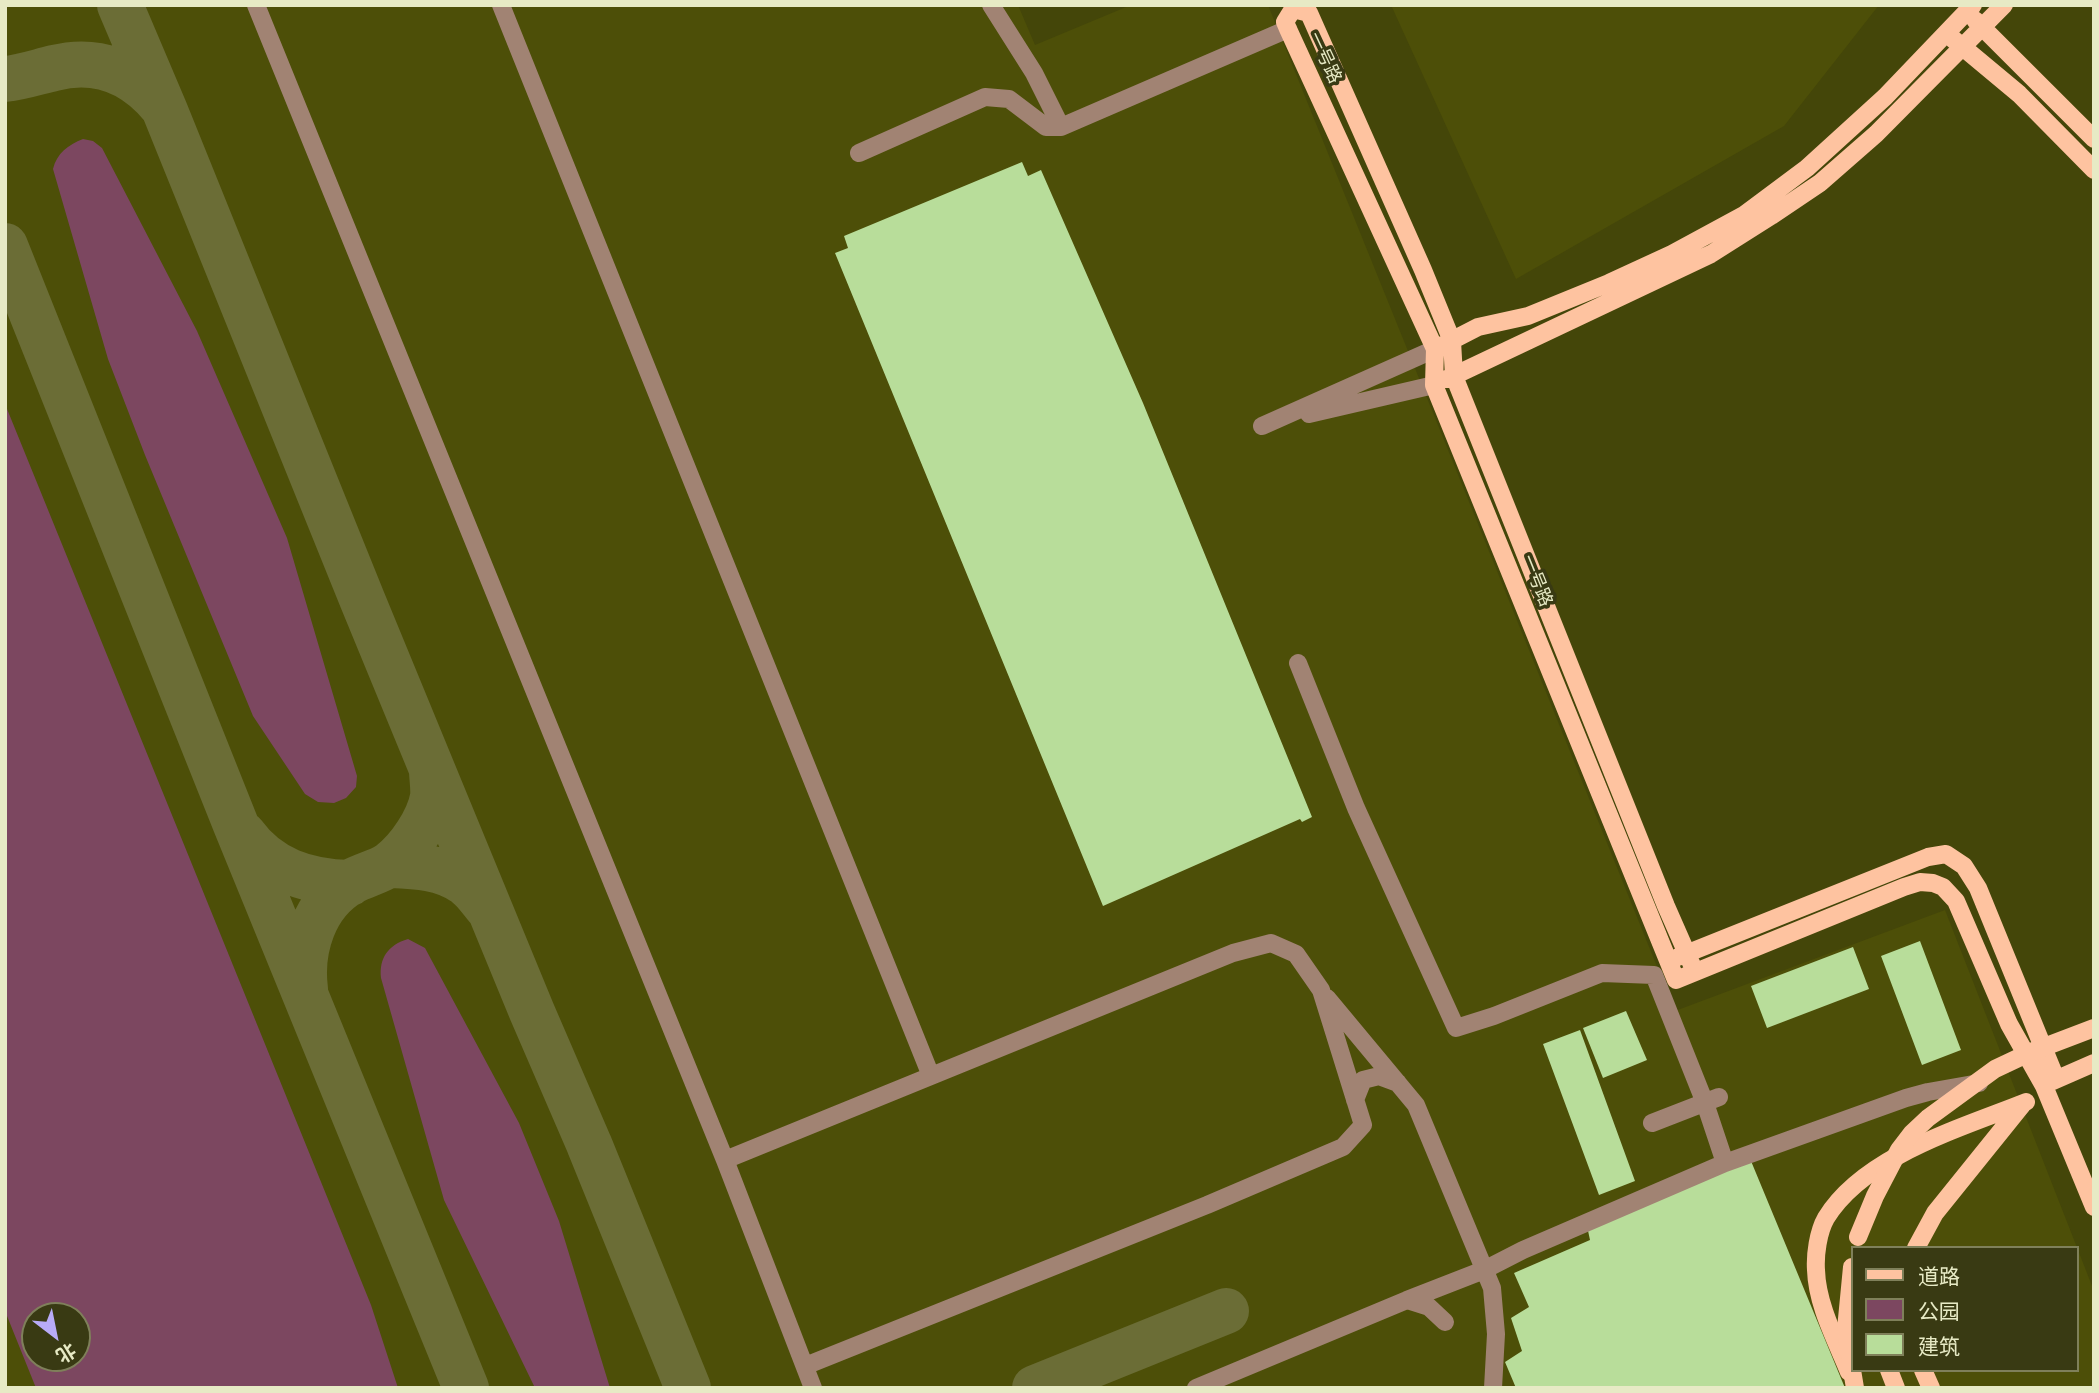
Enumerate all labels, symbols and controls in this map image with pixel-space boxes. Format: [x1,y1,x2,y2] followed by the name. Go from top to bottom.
[1303,29,1345,87] street label: 一号路
[1516,552,1556,610] street label: 一号路
[1850,1246,2078,1372] legend
[1918,1265,1960,1289] text: 道路
[1918,1300,1960,1324] text: 公园
[21,1302,91,1372] north arrow
[1918,1335,1960,1359] text: 建筑
[52,1339,80,1367] text: 北

